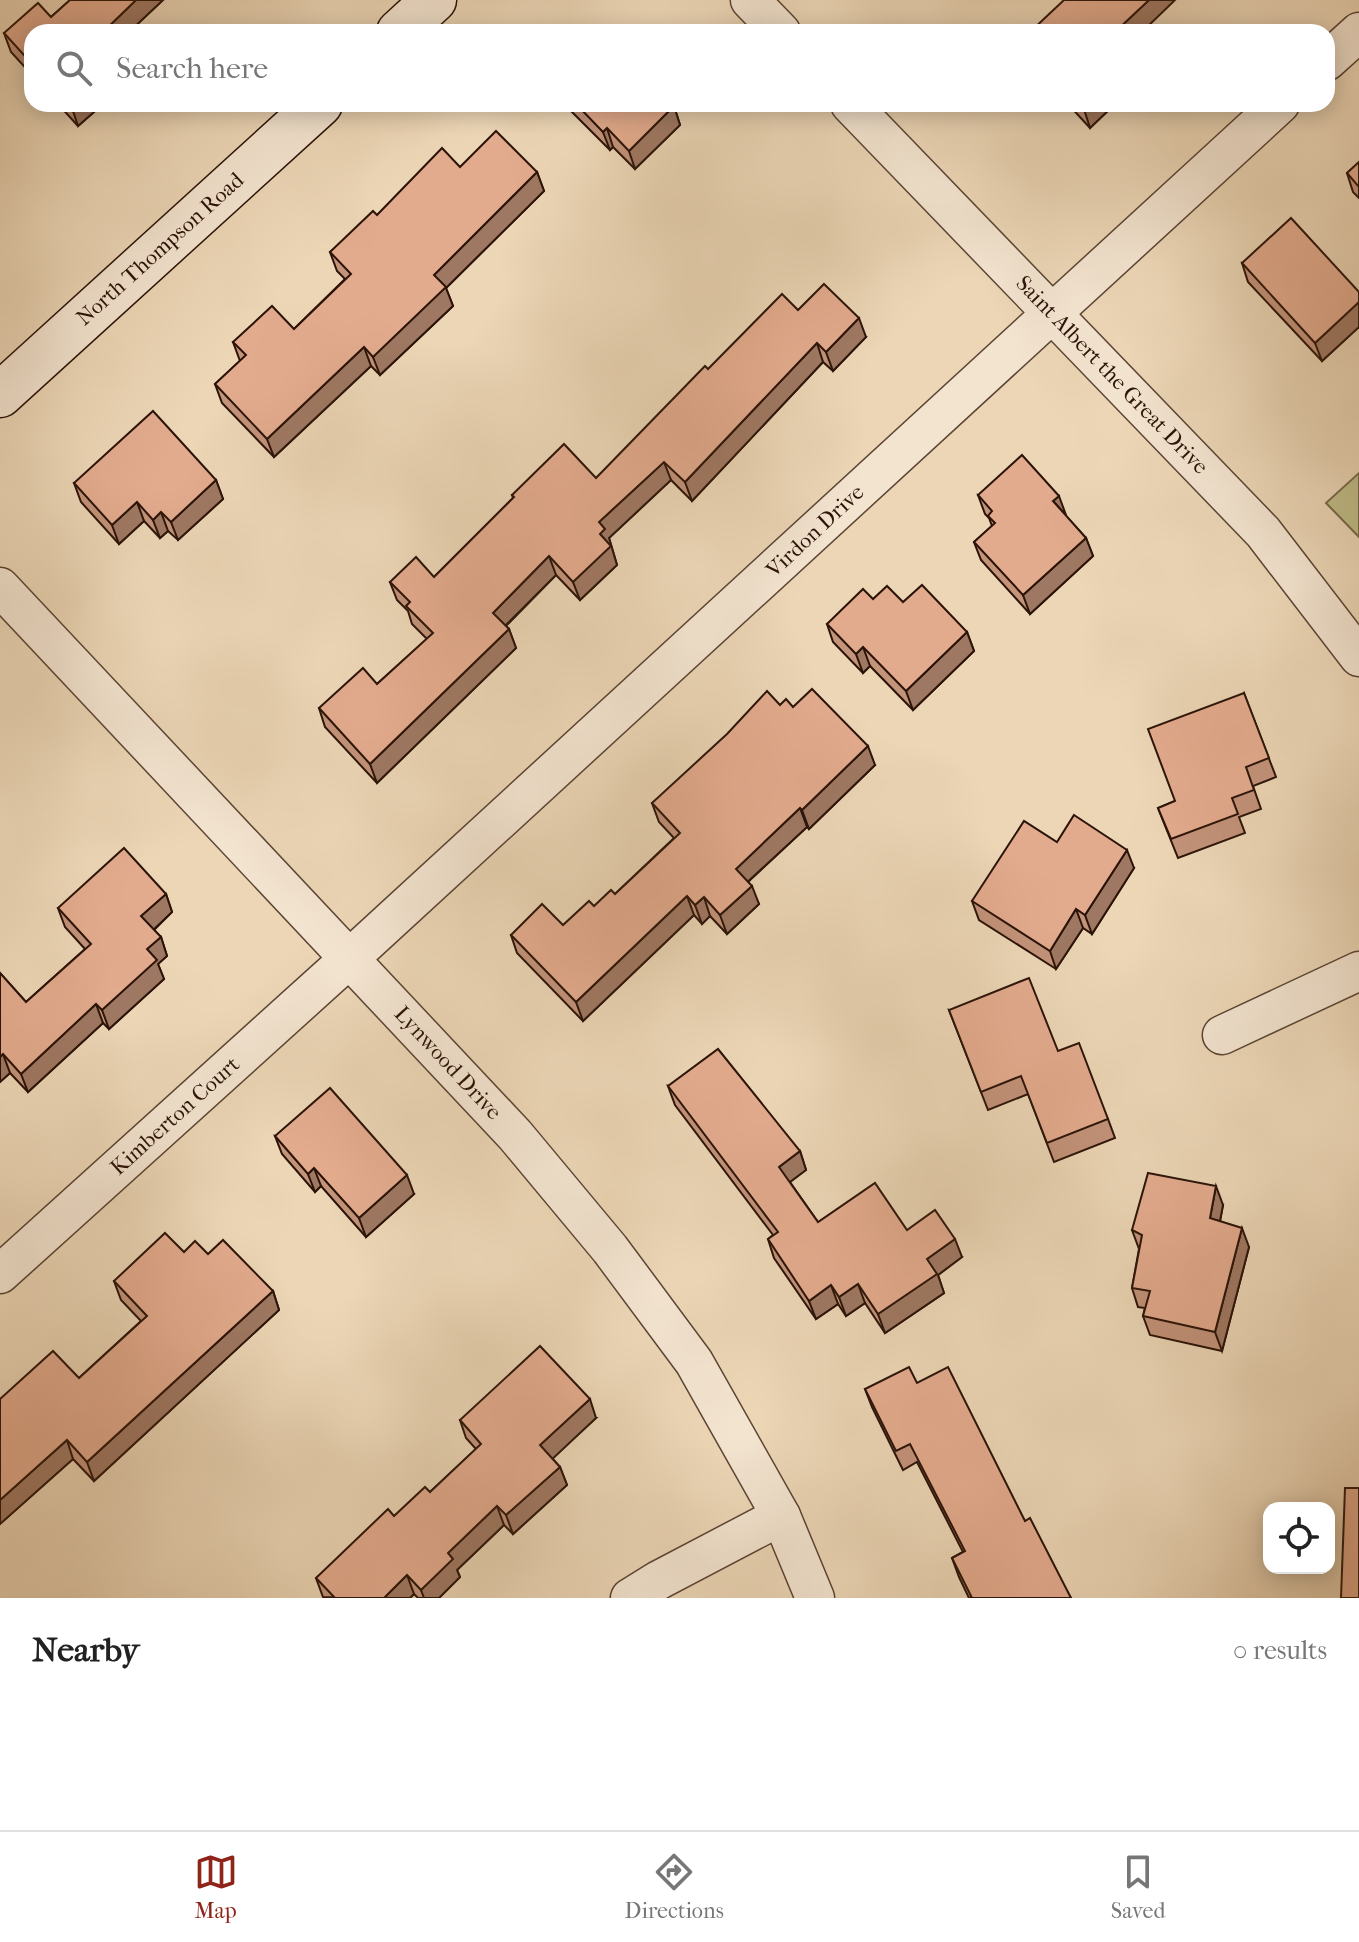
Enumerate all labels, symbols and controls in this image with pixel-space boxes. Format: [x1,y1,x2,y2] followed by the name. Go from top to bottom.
[24,24,1335,112] search box
[52,46,96,90] icon: search
[116,51,268,86] text: Search here
[71,166,250,331] street label: North Thompson Road
[1010,270,1214,480] street label: Saint Albert the Great Drive
[760,479,869,584] street label: Virdon Drive
[389,1001,507,1125] street label: Lynwood Drive
[105,1051,245,1181] street label: Kimberton Court
[1263,1502,1335,1574] map controls
[1263,1502,1335,1574] button: locate
[32,1630,139,1670] text: Nearby
[1233,1635,1327,1666] text: 0 results
[194,1850,238,1924] tab: Map
[625,1850,724,1924] tab: Directions
[1111,1850,1165,1924] tab: Saved

